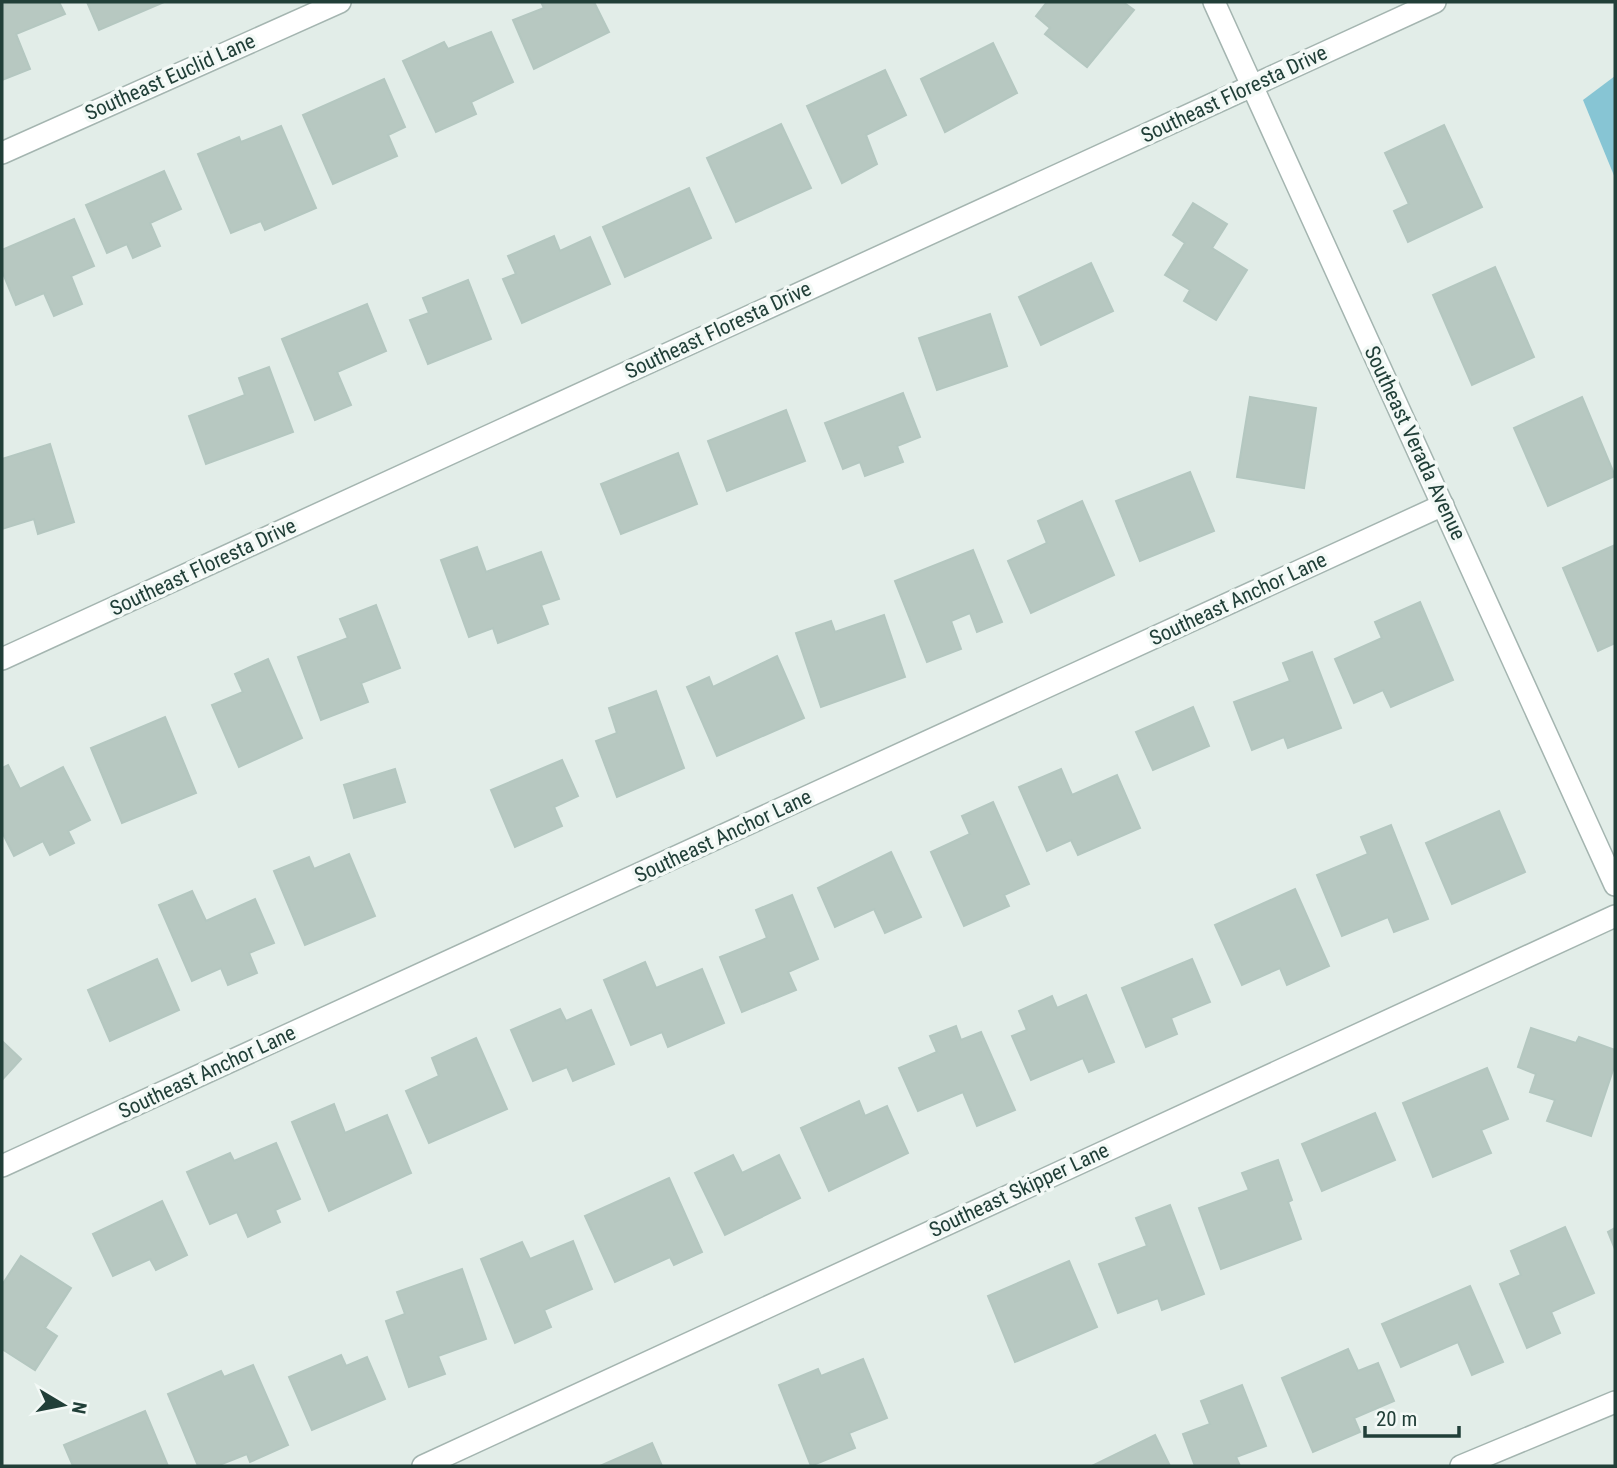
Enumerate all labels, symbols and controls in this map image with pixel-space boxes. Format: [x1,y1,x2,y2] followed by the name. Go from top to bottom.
[81,29,259,125] street label: Southeast Euclid Lane
[1137,40,1331,148] street label: Southeast Floresta Drive
[621,276,815,384] street label: Southeast Floresta Drive
[1359,342,1471,544] street label: Southeast Verada Avenue
[106,513,300,621] street label: Southeast Floresta Drive
[1146,547,1330,651] street label: Southeast Anchor Lane
[631,784,815,888] street label: Southeast Anchor Lane
[115,1020,299,1124] street label: Southeast Anchor Lane
[925,1138,1113,1242] street label: Southeast Skipper Lane
[28,1370,98,1440] north arrow
[1365,1394,1460,1438] scale bar
[67,1400,92,1416] text: N
[1376,1407,1417,1431] text: 20 m

